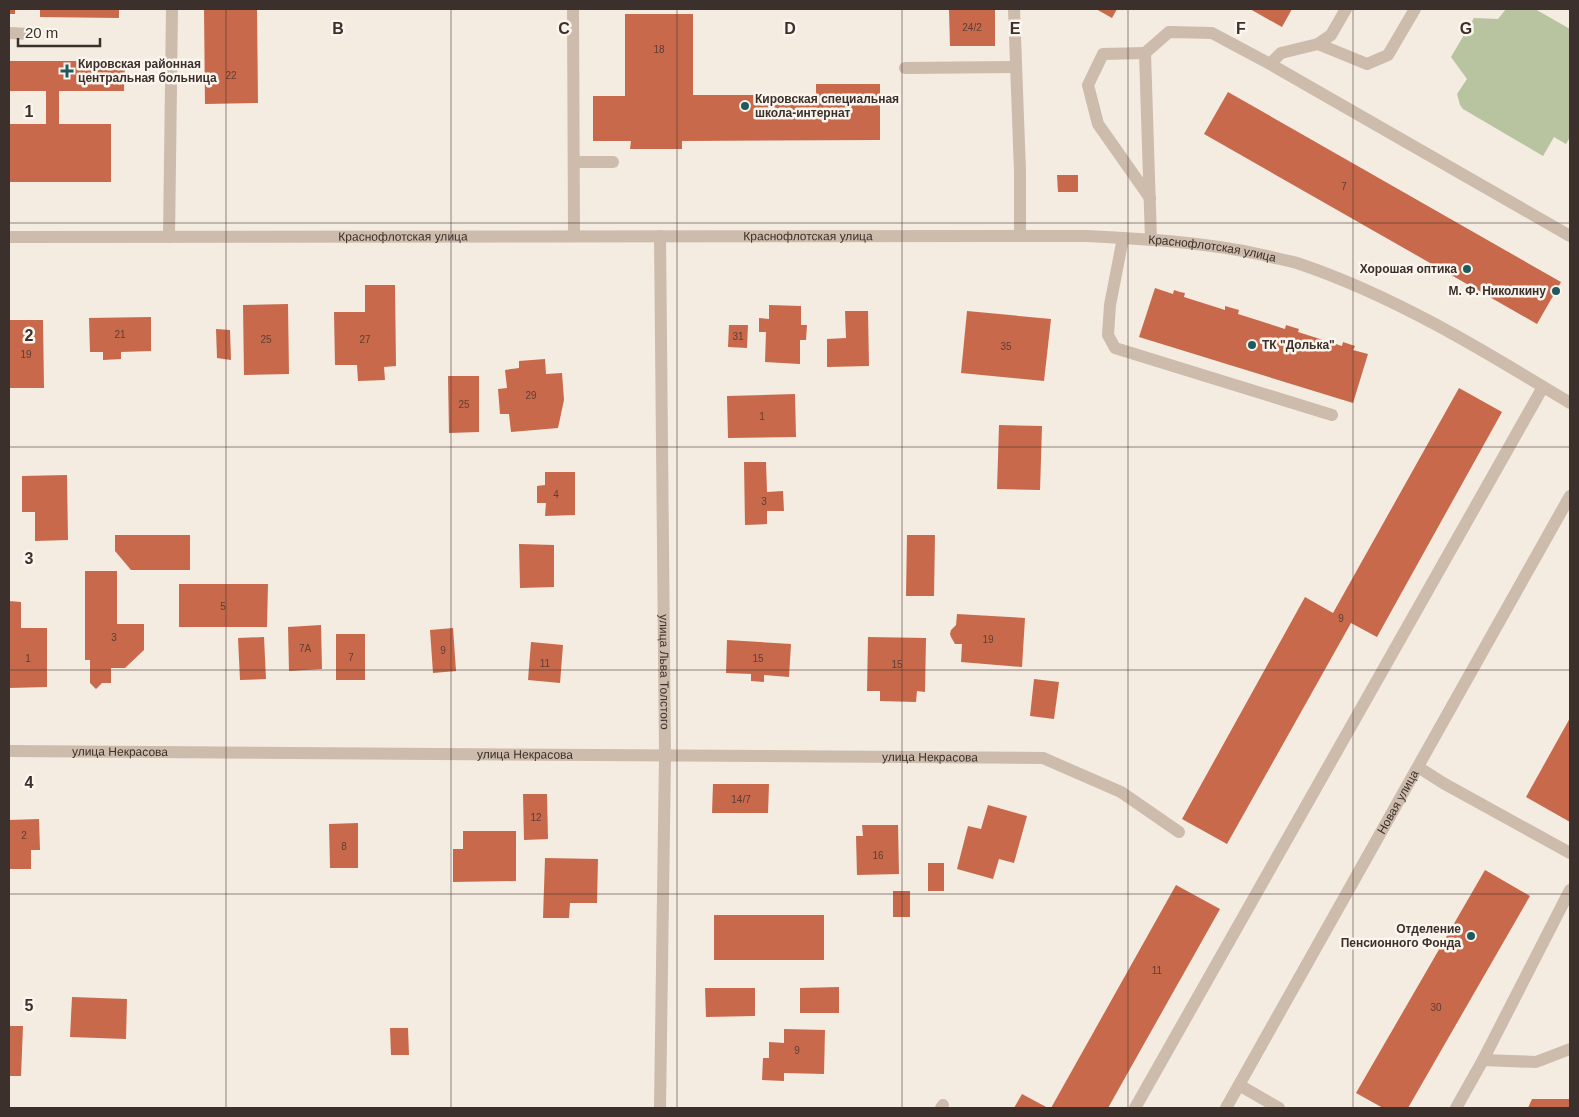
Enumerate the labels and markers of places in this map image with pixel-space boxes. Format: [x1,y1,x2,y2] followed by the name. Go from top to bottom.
[78,57,217,85] place label: Кировская районная центральная больница
[60,64,74,78] marker: Кировская районная центральная больница
[755,92,899,120] place label: Кировская специальная школа-интернат
[739,100,751,112] marker: Кировская специальная школа-интернат
[1360,262,1457,276] place label: Хорошая оптика
[1461,263,1473,275] marker: Хорошая оптика
[1449,284,1546,298] place label: М. Ф. Николкину
[1550,285,1562,297] marker: М. Ф. Николкину
[1262,338,1335,352] place label: ТК "Долька"
[1246,339,1258,351] marker: ТК "Долька"
[1341,922,1461,950] place label: Отделение Пенсионного Фонда
[1465,930,1477,942] marker: Отделение Пенсионного Фонда

